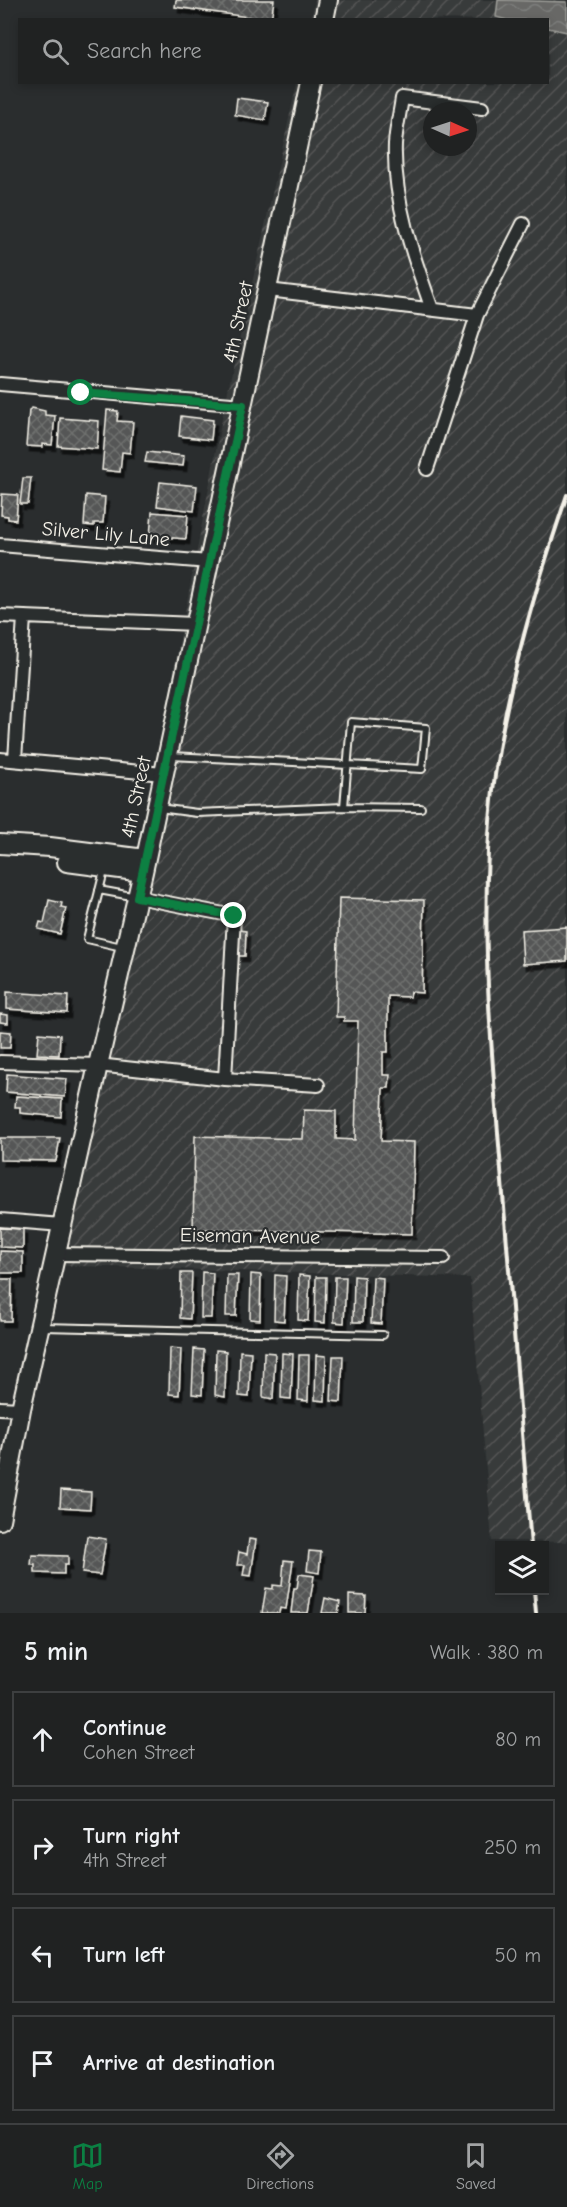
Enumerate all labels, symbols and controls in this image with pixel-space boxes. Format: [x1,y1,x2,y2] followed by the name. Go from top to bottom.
[18,18,549,84] search box
[39,35,72,68] icon: search
[87,38,202,64] text: Search here
[423,102,477,156] north arrow
[218,278,258,365] street label: 4th Street
[67,379,93,405] route start
[41,517,171,551] street label: Silver Lily Lane
[116,753,156,840] street label: 4th Street
[220,902,246,928] route end
[180,1223,320,1249] street label: Eiseman Avenue
[495,1541,549,1595] map controls
[495,1541,549,1595] button: layers
[24,1637,88,1667] text: 5 min
[430,1641,543,1664] text: Walk · 380 m
[83,1715,166,1741] text: Continue
[26,1723,59,1756] icon: ahead
[495,1728,541,1751] text: 80 m
[83,1741,194,1764] text: Cohen Street
[83,1823,180,1849] text: Turn right
[26,1831,59,1864] icon: right
[484,1836,541,1859] text: 250 m
[83,1849,166,1872] text: 4th Street
[26,1939,59,1972] icon: left
[83,1942,165,1968] text: Turn left
[495,1944,541,1967] text: 50 m
[26,2047,59,2080] icon: arrive
[83,2050,275,2076] text: Arrive at destination
[71,2139,104,2193] tab: Map
[246,2139,314,2193] tab: Directions
[456,2139,496,2193] tab: Saved

